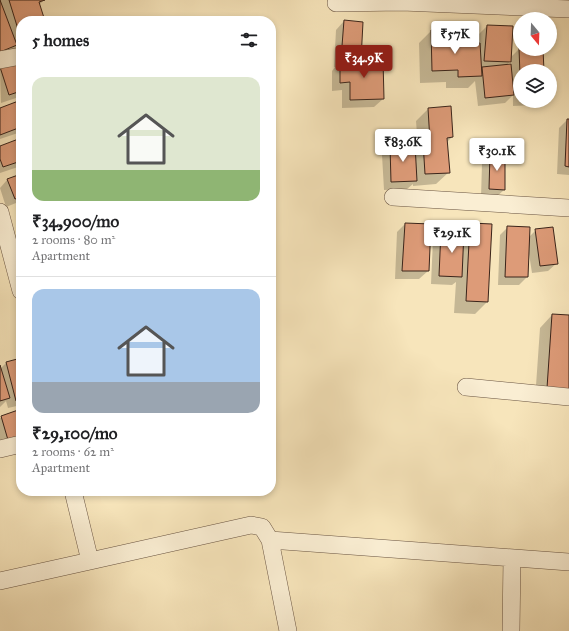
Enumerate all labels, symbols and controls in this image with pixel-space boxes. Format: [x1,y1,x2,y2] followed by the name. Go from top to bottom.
[513,12,557,56] north arrow
[513,12,557,108] map controls
[431,21,479,55] pin: ₹57K
[440,26,470,42] text: ₹57K
[238,29,260,51] icon: filters
[32,30,89,51] text: 5 homes
[331,45,397,79] pin: ₹34.9K
[344,50,384,66] text: ₹34.9K
[513,64,557,108] button: layers
[110,103,182,175] icon: home
[370,129,436,163] pin: ₹83.6K
[384,134,422,150] text: ₹83.6K
[464,138,530,172] pin: ₹30.1K
[478,143,516,159] text: ₹30.1K
[32,211,119,232] text: ₹34,900/mo
[419,220,485,254] pin: ₹29.1K
[433,225,471,241] text: ₹29.1K
[32,232,115,248] text: 2 rooms · 80 m²
[32,248,90,264] text: Apartment
[110,315,182,387] icon: home
[32,423,118,444] text: ₹29,100/mo
[32,444,114,460] text: 2 rooms · 62 m²
[32,460,90,476] text: Apartment

